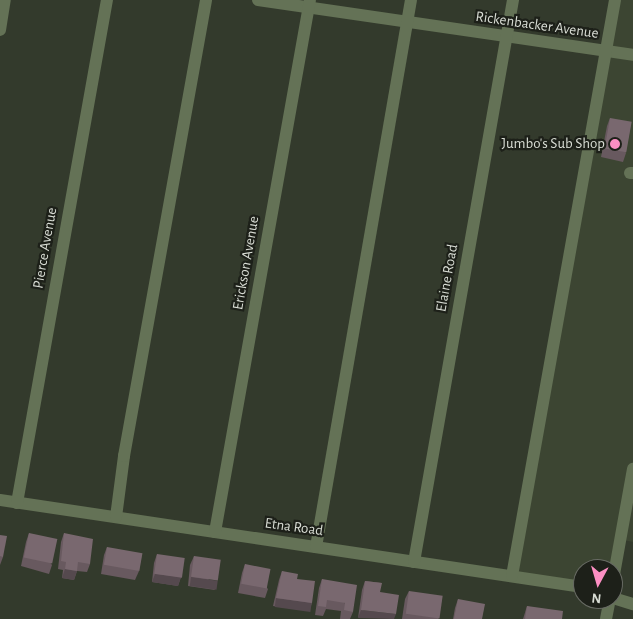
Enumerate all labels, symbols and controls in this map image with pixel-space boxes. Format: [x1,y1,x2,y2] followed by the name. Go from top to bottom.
[474,7,600,43] street label: Rickenbacker Avenue
[502,135,605,153] place label: Jumbo's Sub Shop
[609,138,621,150] marker: Jumbo's Sub Shop
[29,206,61,290] street label: Pierce Avenue
[229,215,263,311] street label: Erickson Avenue
[432,243,462,313] street label: Elaine Road
[264,514,324,540] street label: Etna Road
[573,559,623,609] north arrow
[591,590,602,605] text: N

